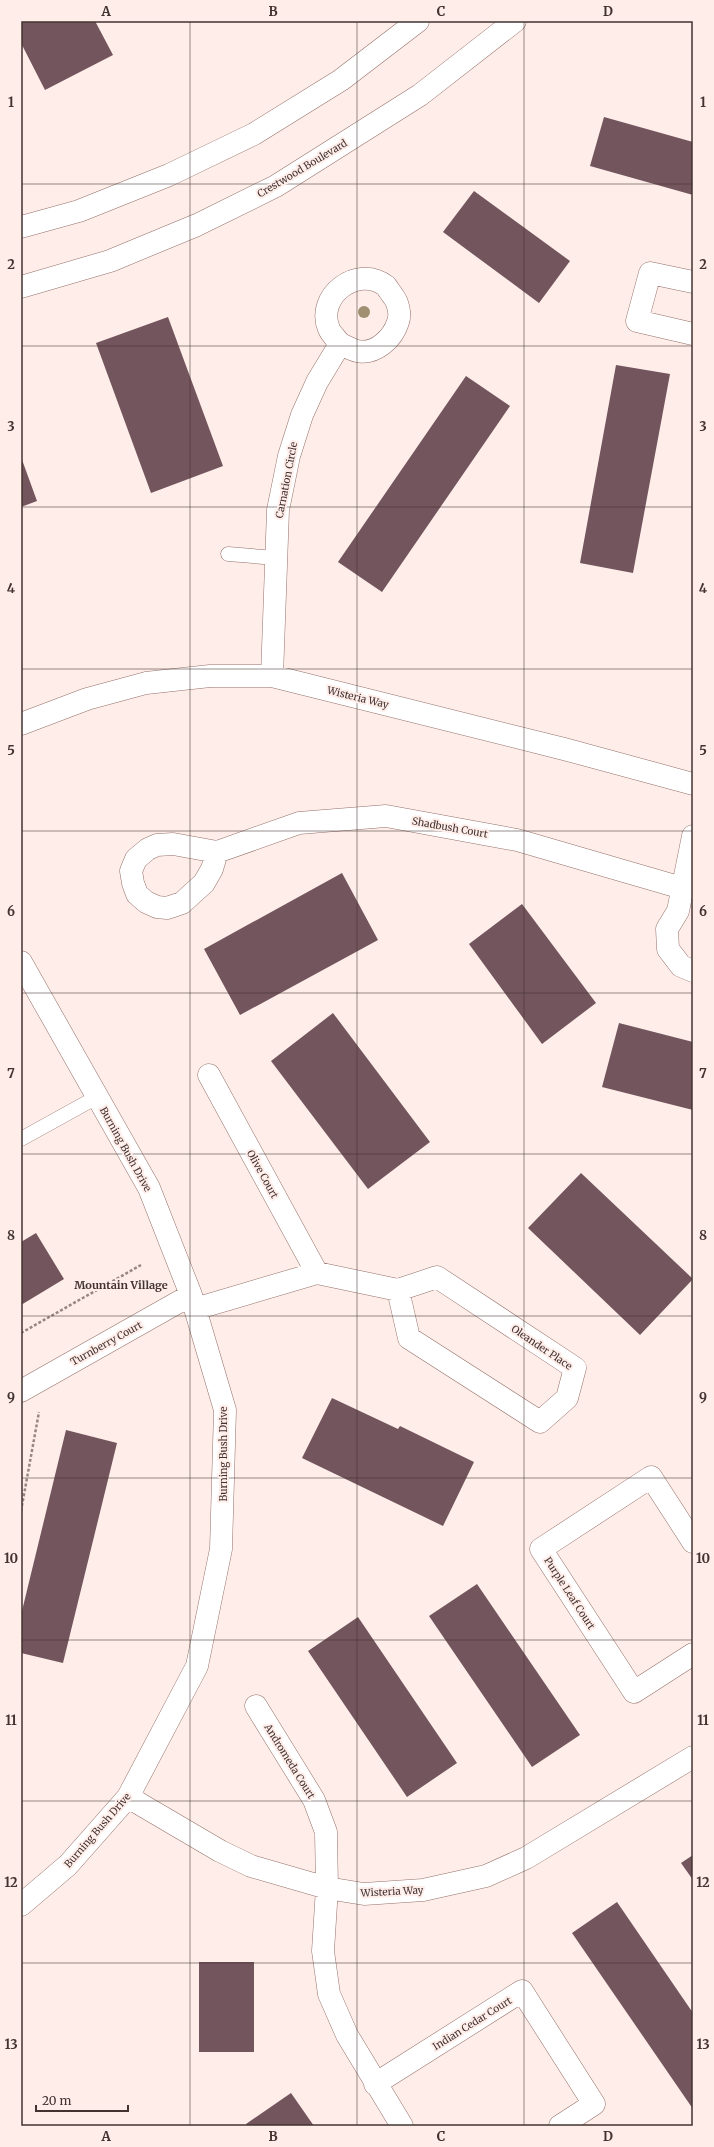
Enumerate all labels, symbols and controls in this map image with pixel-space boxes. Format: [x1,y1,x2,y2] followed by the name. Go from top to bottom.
[100,3,111,20] text: A
[268,3,278,20] text: B
[437,3,446,20] text: C
[603,3,613,20] text: D
[8,94,14,111] text: 1
[700,94,706,111] text: 1
[255,136,350,200] street label: Crestwood Boulevard
[7,256,15,273] text: 2
[699,256,707,273] text: 2
[7,418,15,435] text: 3
[699,418,707,435] text: 3
[273,441,300,519] street label: Carnation Circle
[7,580,16,597] text: 4
[699,580,708,597] text: 4
[325,683,390,711] street label: Wisteria Way
[7,742,15,759] text: 5
[699,742,707,759] text: 5
[411,814,489,841] street label: Shadbush Court
[7,903,15,920] text: 6
[699,903,707,920] text: 6
[7,1065,15,1082] text: 7
[699,1065,707,1082] text: 7
[97,1105,154,1194] street label: Burning Bush Drive
[244,1148,281,1201] street label: Olive Court
[7,1227,15,1244] text: 8
[699,1227,707,1244] text: 8
[74,1278,168,1292] district label: Mountain Village
[68,1318,144,1368] street label: Turnberry Court
[509,1322,575,1373] street label: Oleander Place
[7,1389,15,1406] text: 9
[699,1389,707,1406] text: 9
[217,1407,230,1501] street label: Burning Bush Drive
[4,1550,18,1567] text: 10
[696,1550,710,1567] text: 10
[541,1555,598,1632] street label: Purple Leaf Court
[5,1712,17,1729] text: 11
[697,1712,709,1729] text: 11
[261,1721,318,1801] street label: Andromeda Court
[61,1790,133,1870] street label: Burning Bush Drive
[4,1874,18,1891] text: 12
[696,1874,710,1891] text: 12
[359,1883,424,1900] street label: Wisteria Way
[430,1994,514,2053] street label: Indian Cedar Court
[4,2036,18,2053] text: 13
[696,2036,710,2053] text: 13
[36,2087,128,2113] scale bar
[42,2093,71,2108] text: 20 m
[100,2128,111,2145] text: A
[268,2128,278,2145] text: B
[437,2128,446,2145] text: C
[603,2128,613,2145] text: D

